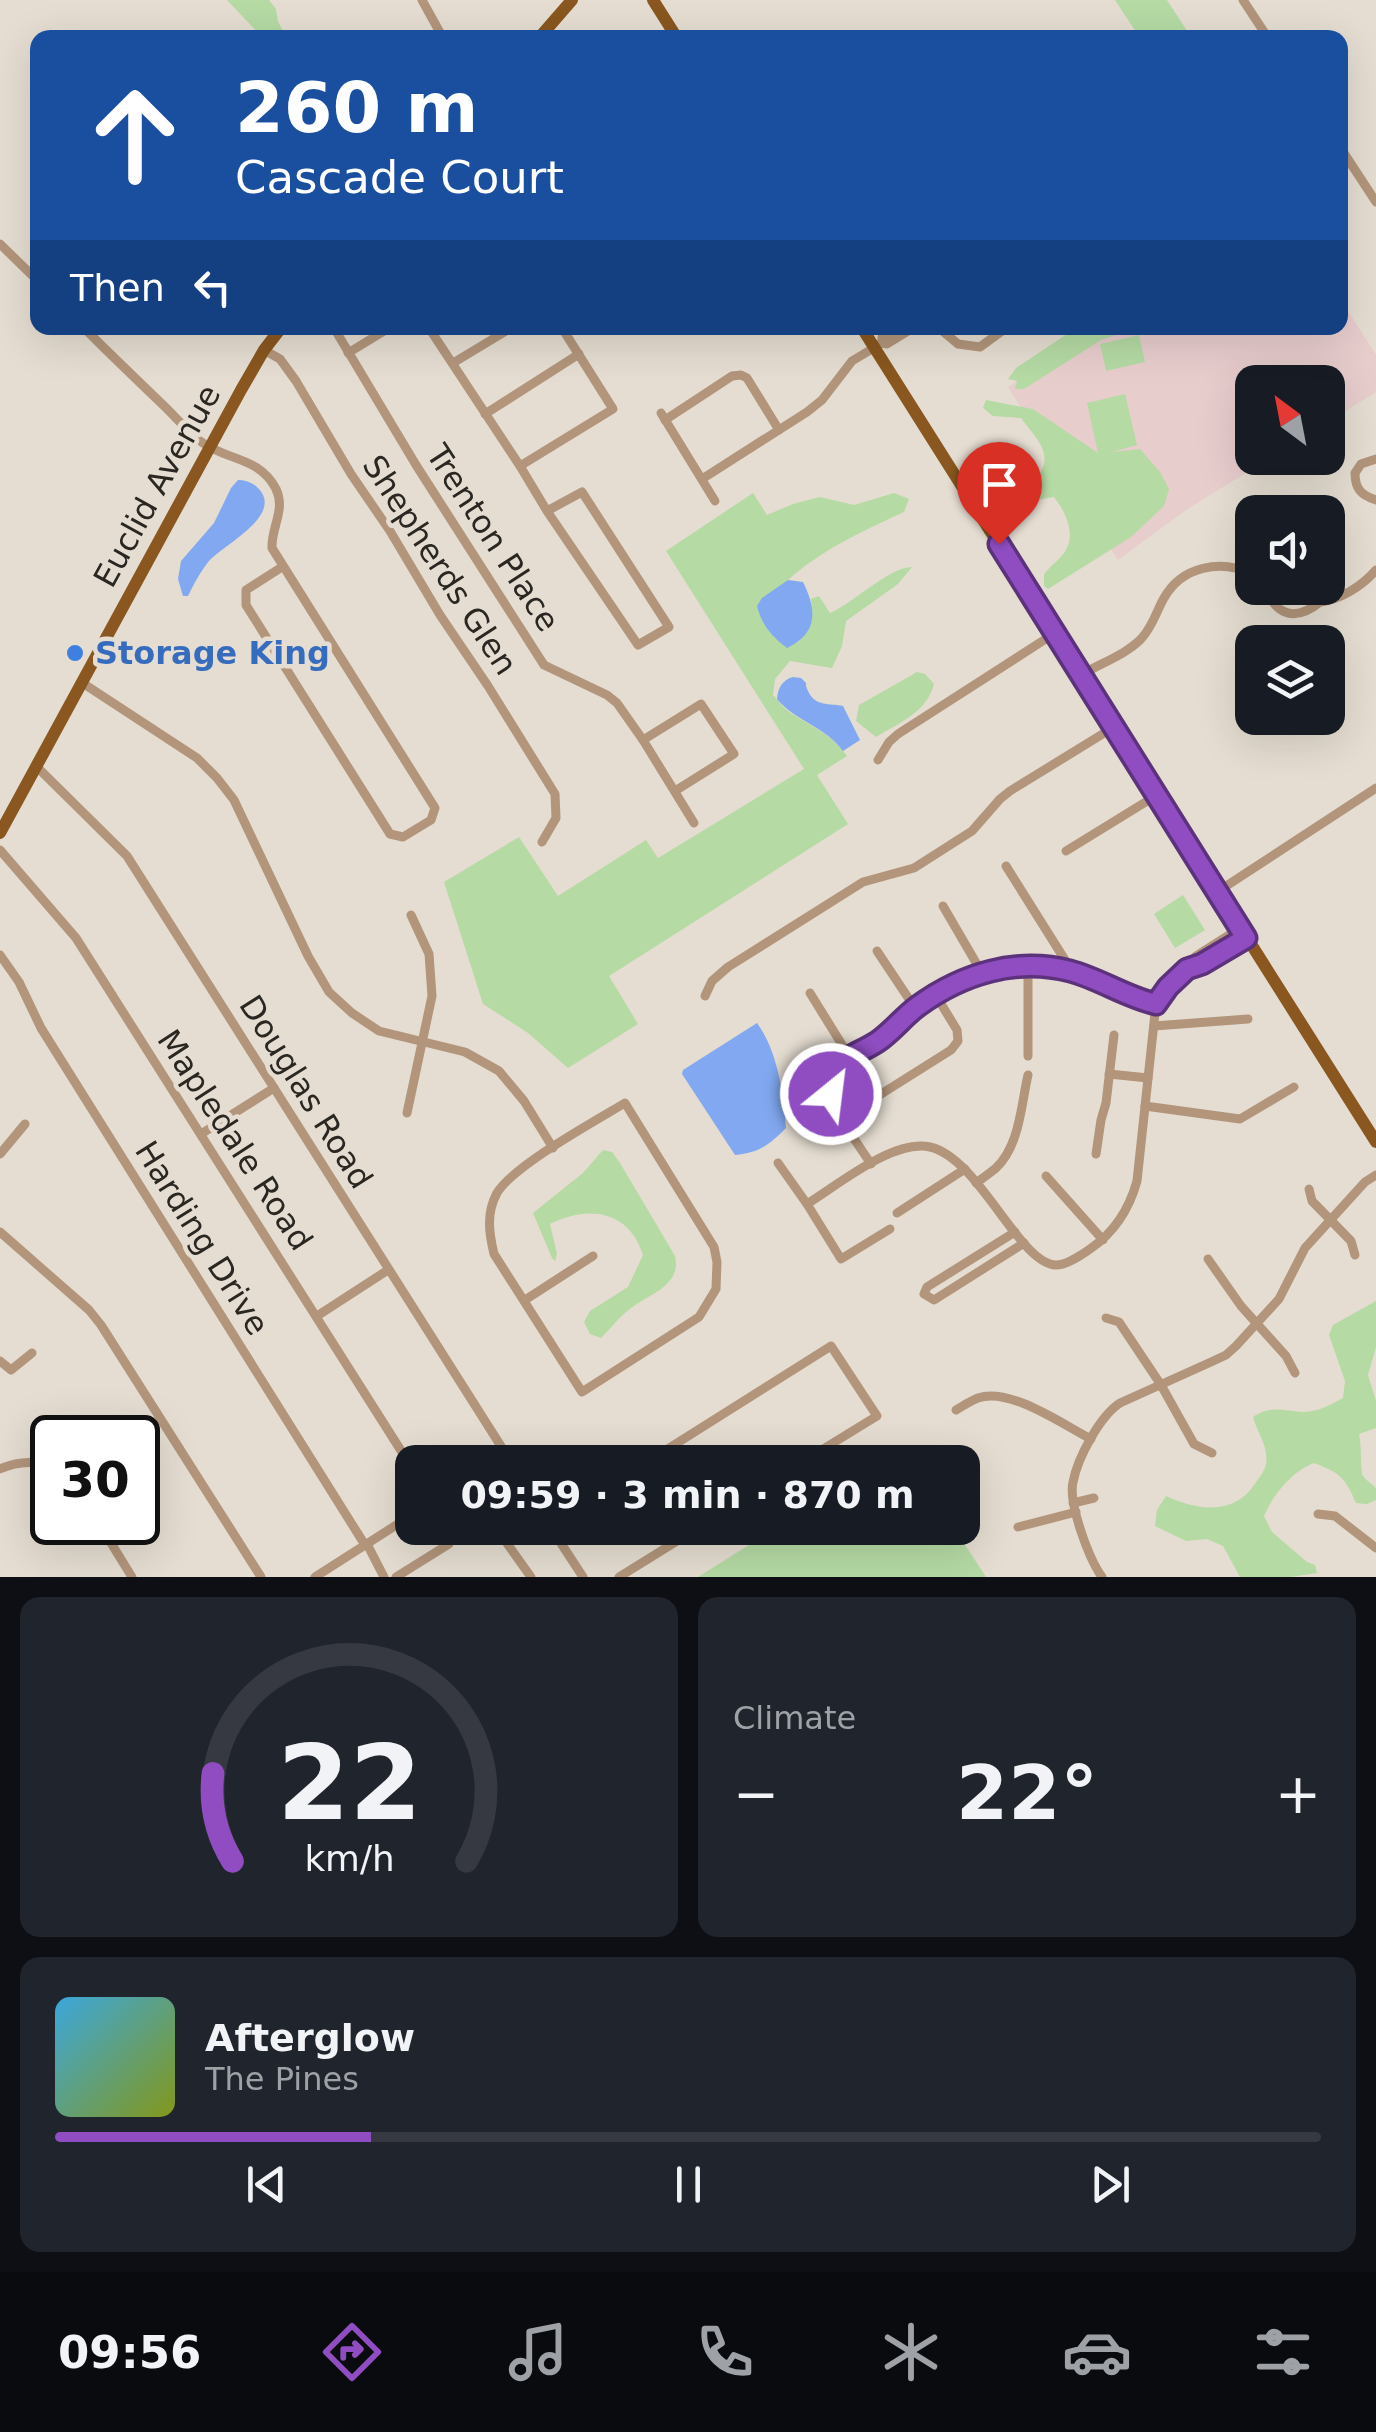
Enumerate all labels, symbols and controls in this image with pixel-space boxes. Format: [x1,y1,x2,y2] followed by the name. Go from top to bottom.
[235,67,478,149] text: 260 m
[70,70,200,200] icon: ahead
[235,151,564,204] text: Cascade Court
[185,260,240,315] icon: left
[70,266,165,310] text: Then
[1235,365,1345,475] north arrow
[1235,365,1345,735] map controls
[86,378,228,594] street label: Euclid Avenue
[418,437,567,638] street label: Trenton Place
[957,442,1042,545] pin
[355,448,525,682] street label: Shepherds Glen
[972,457,1027,512] icon: arrive
[1235,495,1345,605] button: sound
[1235,625,1345,735] button: layers
[95,634,330,672] place label: Storage King
[64,642,86,664] marker: Storage King
[231,988,381,1196] street label: Douglas Road
[150,1023,320,1257] street label: Mapledale Road
[779,1042,883,1146] position arrow
[127,1134,277,1342] street label: Harding Drive
[30,1415,160,1545] speed limit sign: 30
[460,1473,915,1517] text: 09:59 · 3 min · 870 m
[733,1699,856,1737] text: Climate
[277,1722,421,1844] text: 22
[956,1749,1098,1837] text: 22°
[733,1762,779,1826] text: −
[1275,1762,1321,1826] text: +
[304,1838,394,1879] text: km/h
[205,2016,415,2060] text: Afterglow
[205,2060,359,2098] text: The Pines
[239,2157,294,2212] icon: previous
[661,2157,716,2212] icon: pause
[1083,2157,1138,2212] icon: next
[317,2317,387,2387] icon: directions
[503,2317,573,2387] icon: music
[690,2317,760,2387] icon: phone
[876,2317,946,2387] icon: climate
[1062,2317,1132,2387] icon: car
[1248,2317,1318,2387] icon: filters
[58,2326,201,2379] text: 09:56

